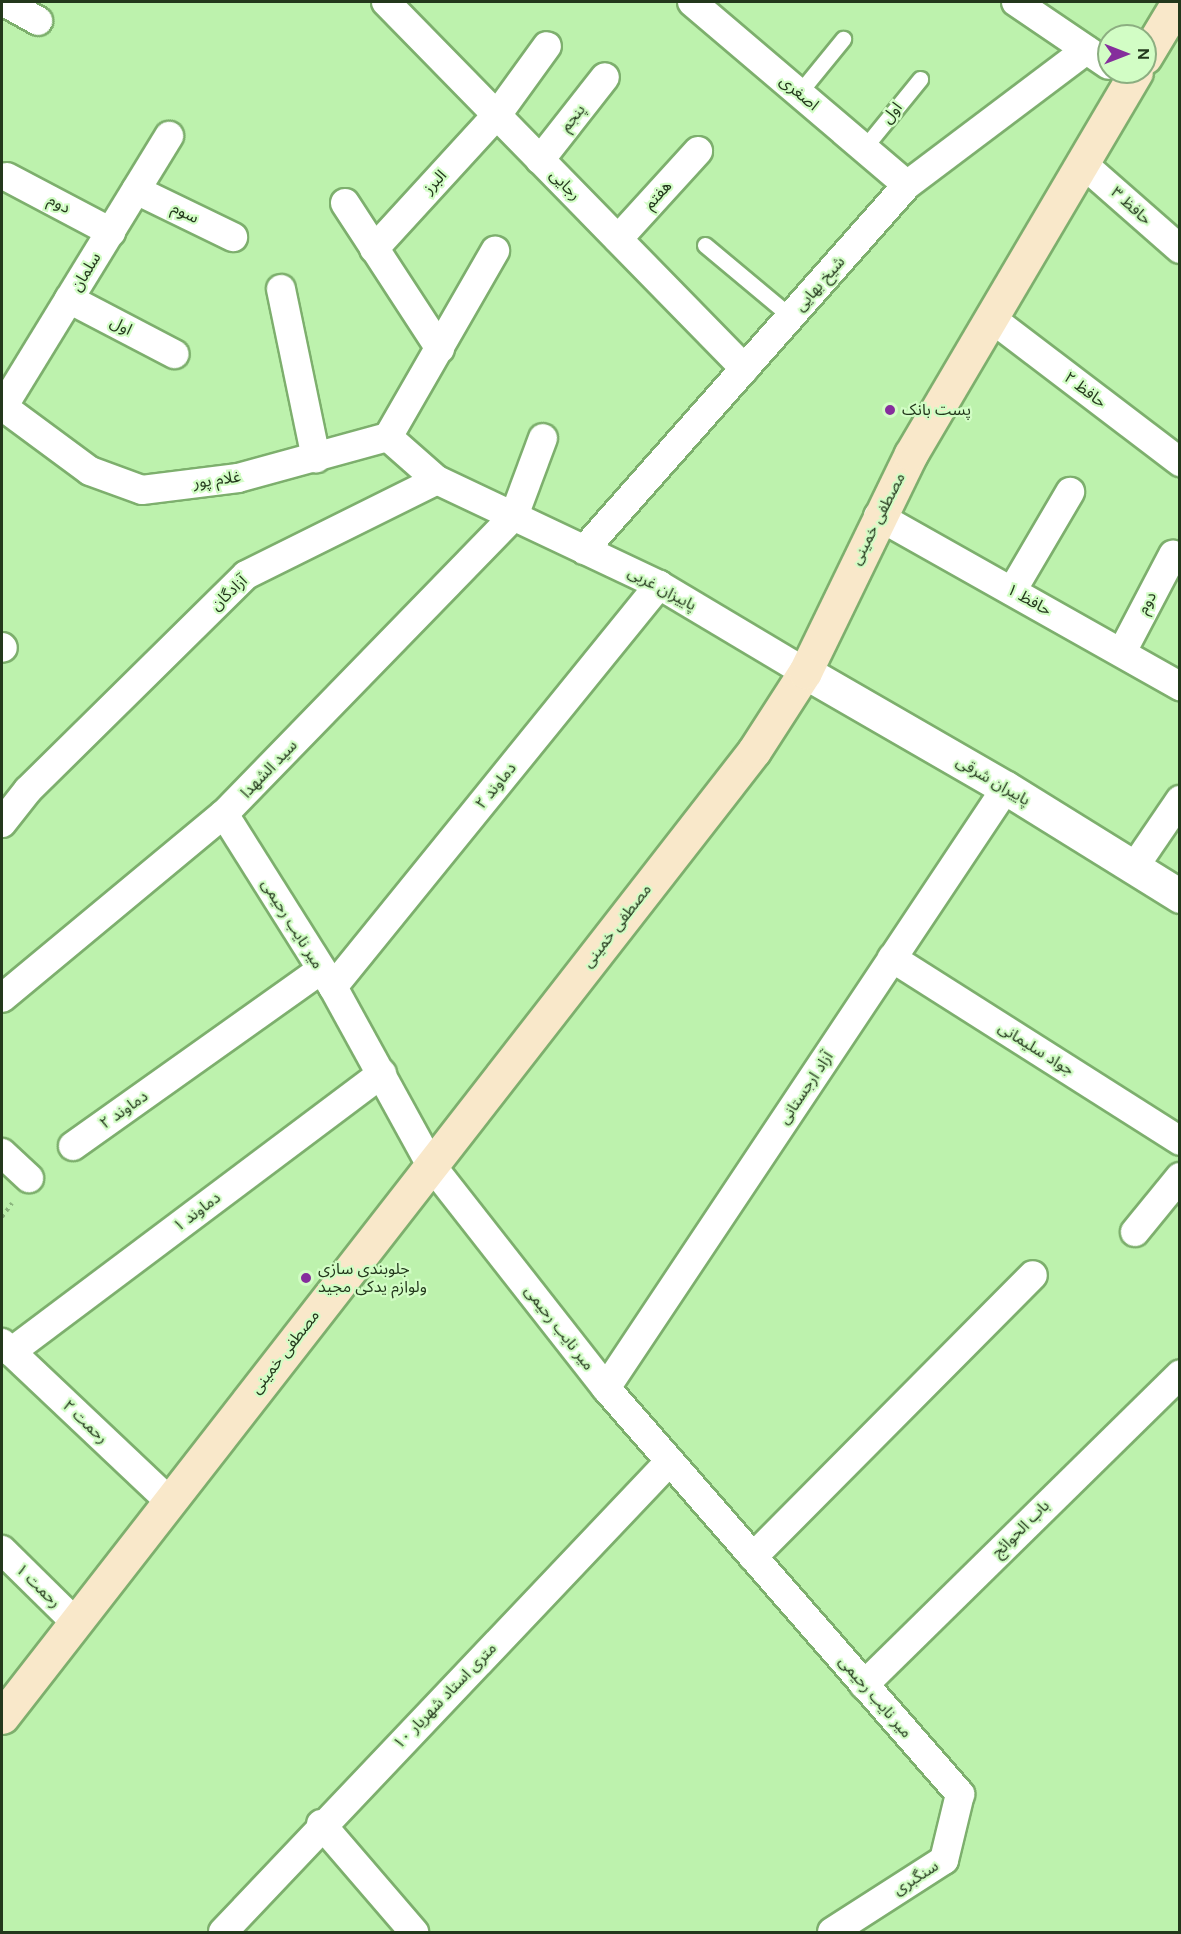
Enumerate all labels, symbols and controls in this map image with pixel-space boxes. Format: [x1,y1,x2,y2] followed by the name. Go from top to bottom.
[1097,24,1157,84] north arrow
[1133,48,1154,60] text: N
[776,71,822,115] street label: اصغری
[878,98,906,128] street label: اول
[556,100,590,136] street label: پنجم
[546,165,584,205] street label: رجایی
[419,166,451,198] street label: البرز
[640,177,676,213] street label: هفتم
[1107,183,1155,229] street label: حافظ ۳
[45,190,73,218] street label: دوم
[168,198,202,228] street label: سوم
[67,249,105,295] street label: سلمان
[791,253,849,315] street label: شیخ بهایی
[107,312,135,340] street label: اول
[1060,368,1110,412] street label: حافظ ۲
[902,400,971,420] place label: پست بانک
[883,403,897,417] marker: پست بانک
[192,467,242,493] street label: غلام پور
[847,470,909,568] street label: مصطفی خمینی
[624,563,700,615] street label: پاییزان غربی
[207,571,251,615] street label: آزادگان
[1003,580,1055,620] street label: حافظ ۱
[1133,589,1161,617] street label: دوم
[237,736,301,802] street label: سید الشهدا
[952,752,1034,810] street label: پاییران شرقی
[472,759,520,813] street label: دماوند ۲
[257,876,327,972] street label: میر نایب رحیمی
[578,880,656,972] street label: مصطفی خمینی
[994,1018,1078,1080] street label: جواد سلیمانی
[775,1048,837,1128] street label: آزاد ارجستانی
[96,1087,152,1133] street label: دماوند ۲
[170,1188,224,1236] street label: دماوند ۱
[318,1259,427,1297] place label: جلوبندی سازی ولوازم یدکی مجید
[299,1271,313,1285] marker: جلوبندی سازی ولوازم یدکی مجید
[520,1282,598,1374] street label: میر نایب رحیمی
[246,1306,324,1398] street label: مصطفی خمینی
[58,1396,112,1448] street label: رحمت ۲
[988,1496,1054,1562] street label: باب الحوائج
[12,1560,64,1612] street label: رحمت ۱
[389,1639,501,1753] street label: ۱۰ متری استاد شهریار
[834,1652,916,1742] street label: میر نایب رحیمی
[890,1856,942,1900] street label: سنگبری

